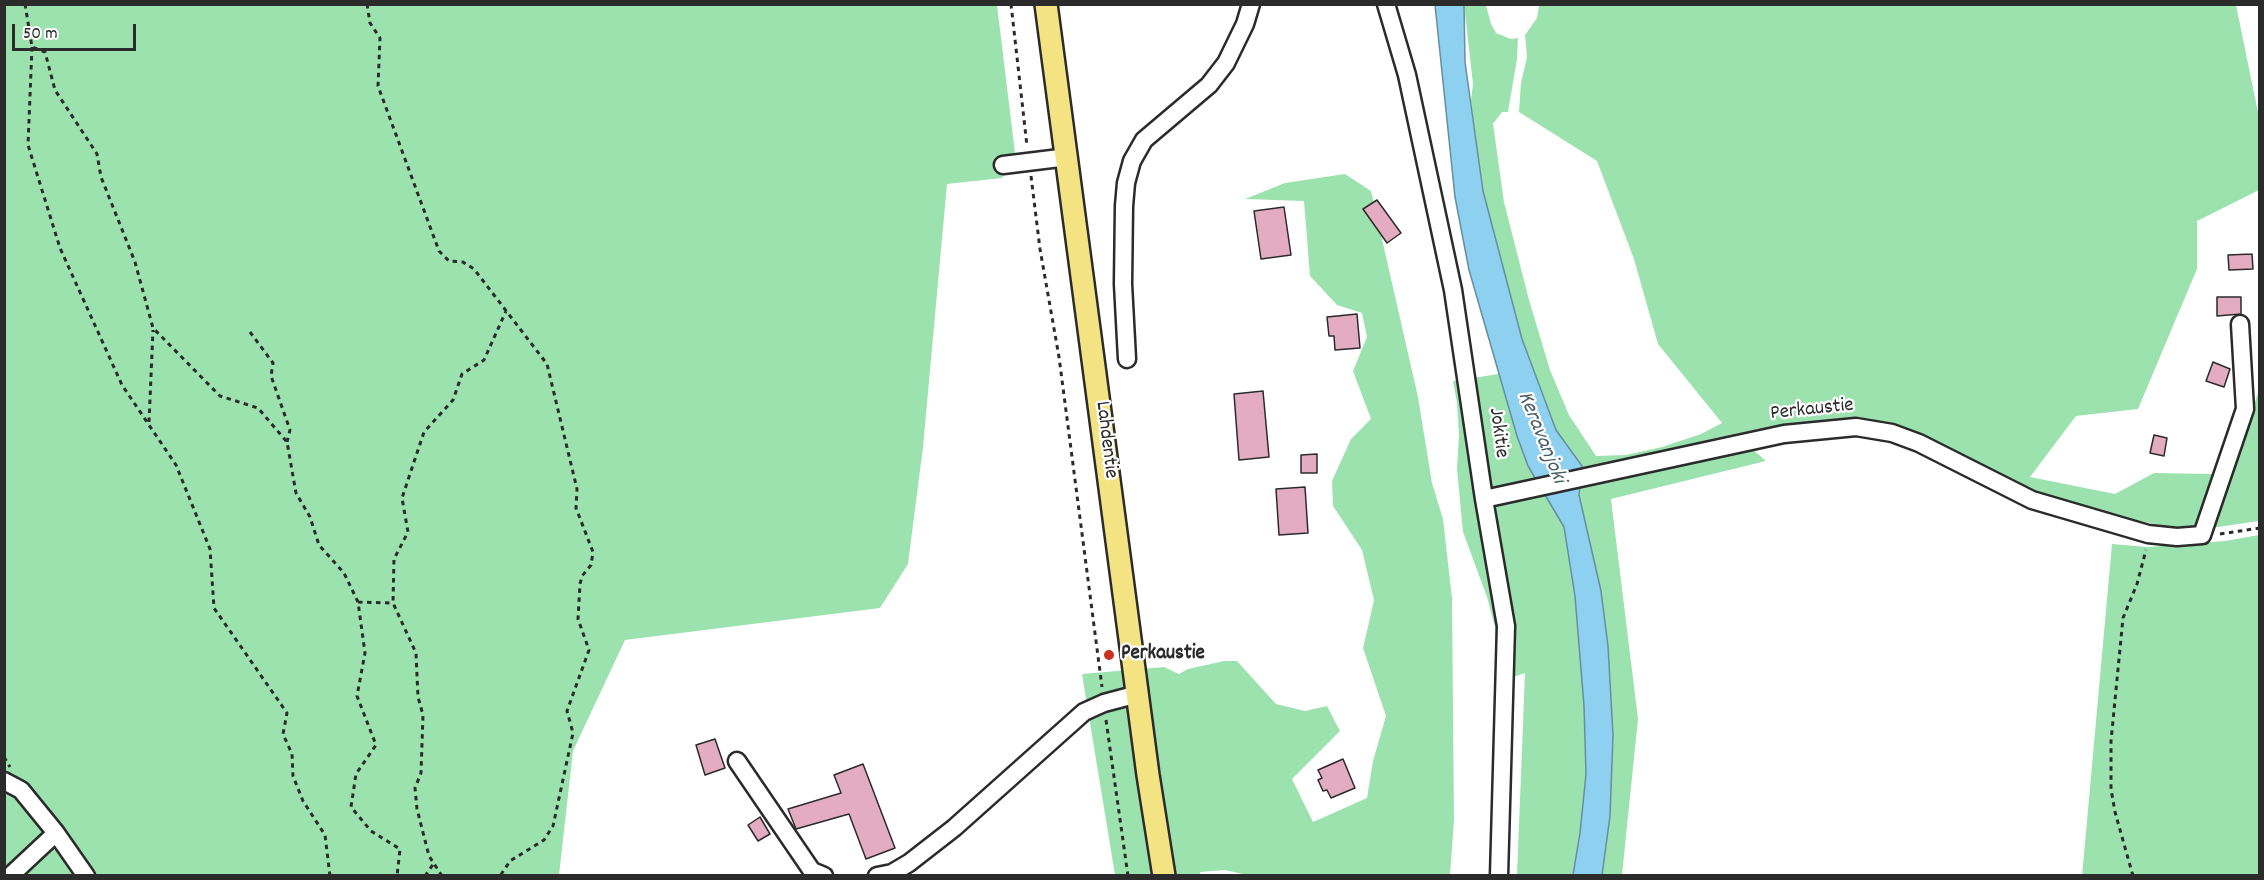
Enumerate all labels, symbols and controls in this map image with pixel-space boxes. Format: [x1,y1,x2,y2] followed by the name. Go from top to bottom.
[15,12,140,50] scale bar
[23,22,58,47] text: 50 m
[1510,388,1570,488] water label: Keravanjoki
[1769,394,1855,428] street label: Perkaustie
[1088,400,1122,480] street label: Lahdentie
[1481,406,1513,460] street label: Jokitie
[1121,642,1205,668] place label: Perkaustie
[1102,648,1116,662] marker: Perkaustie

